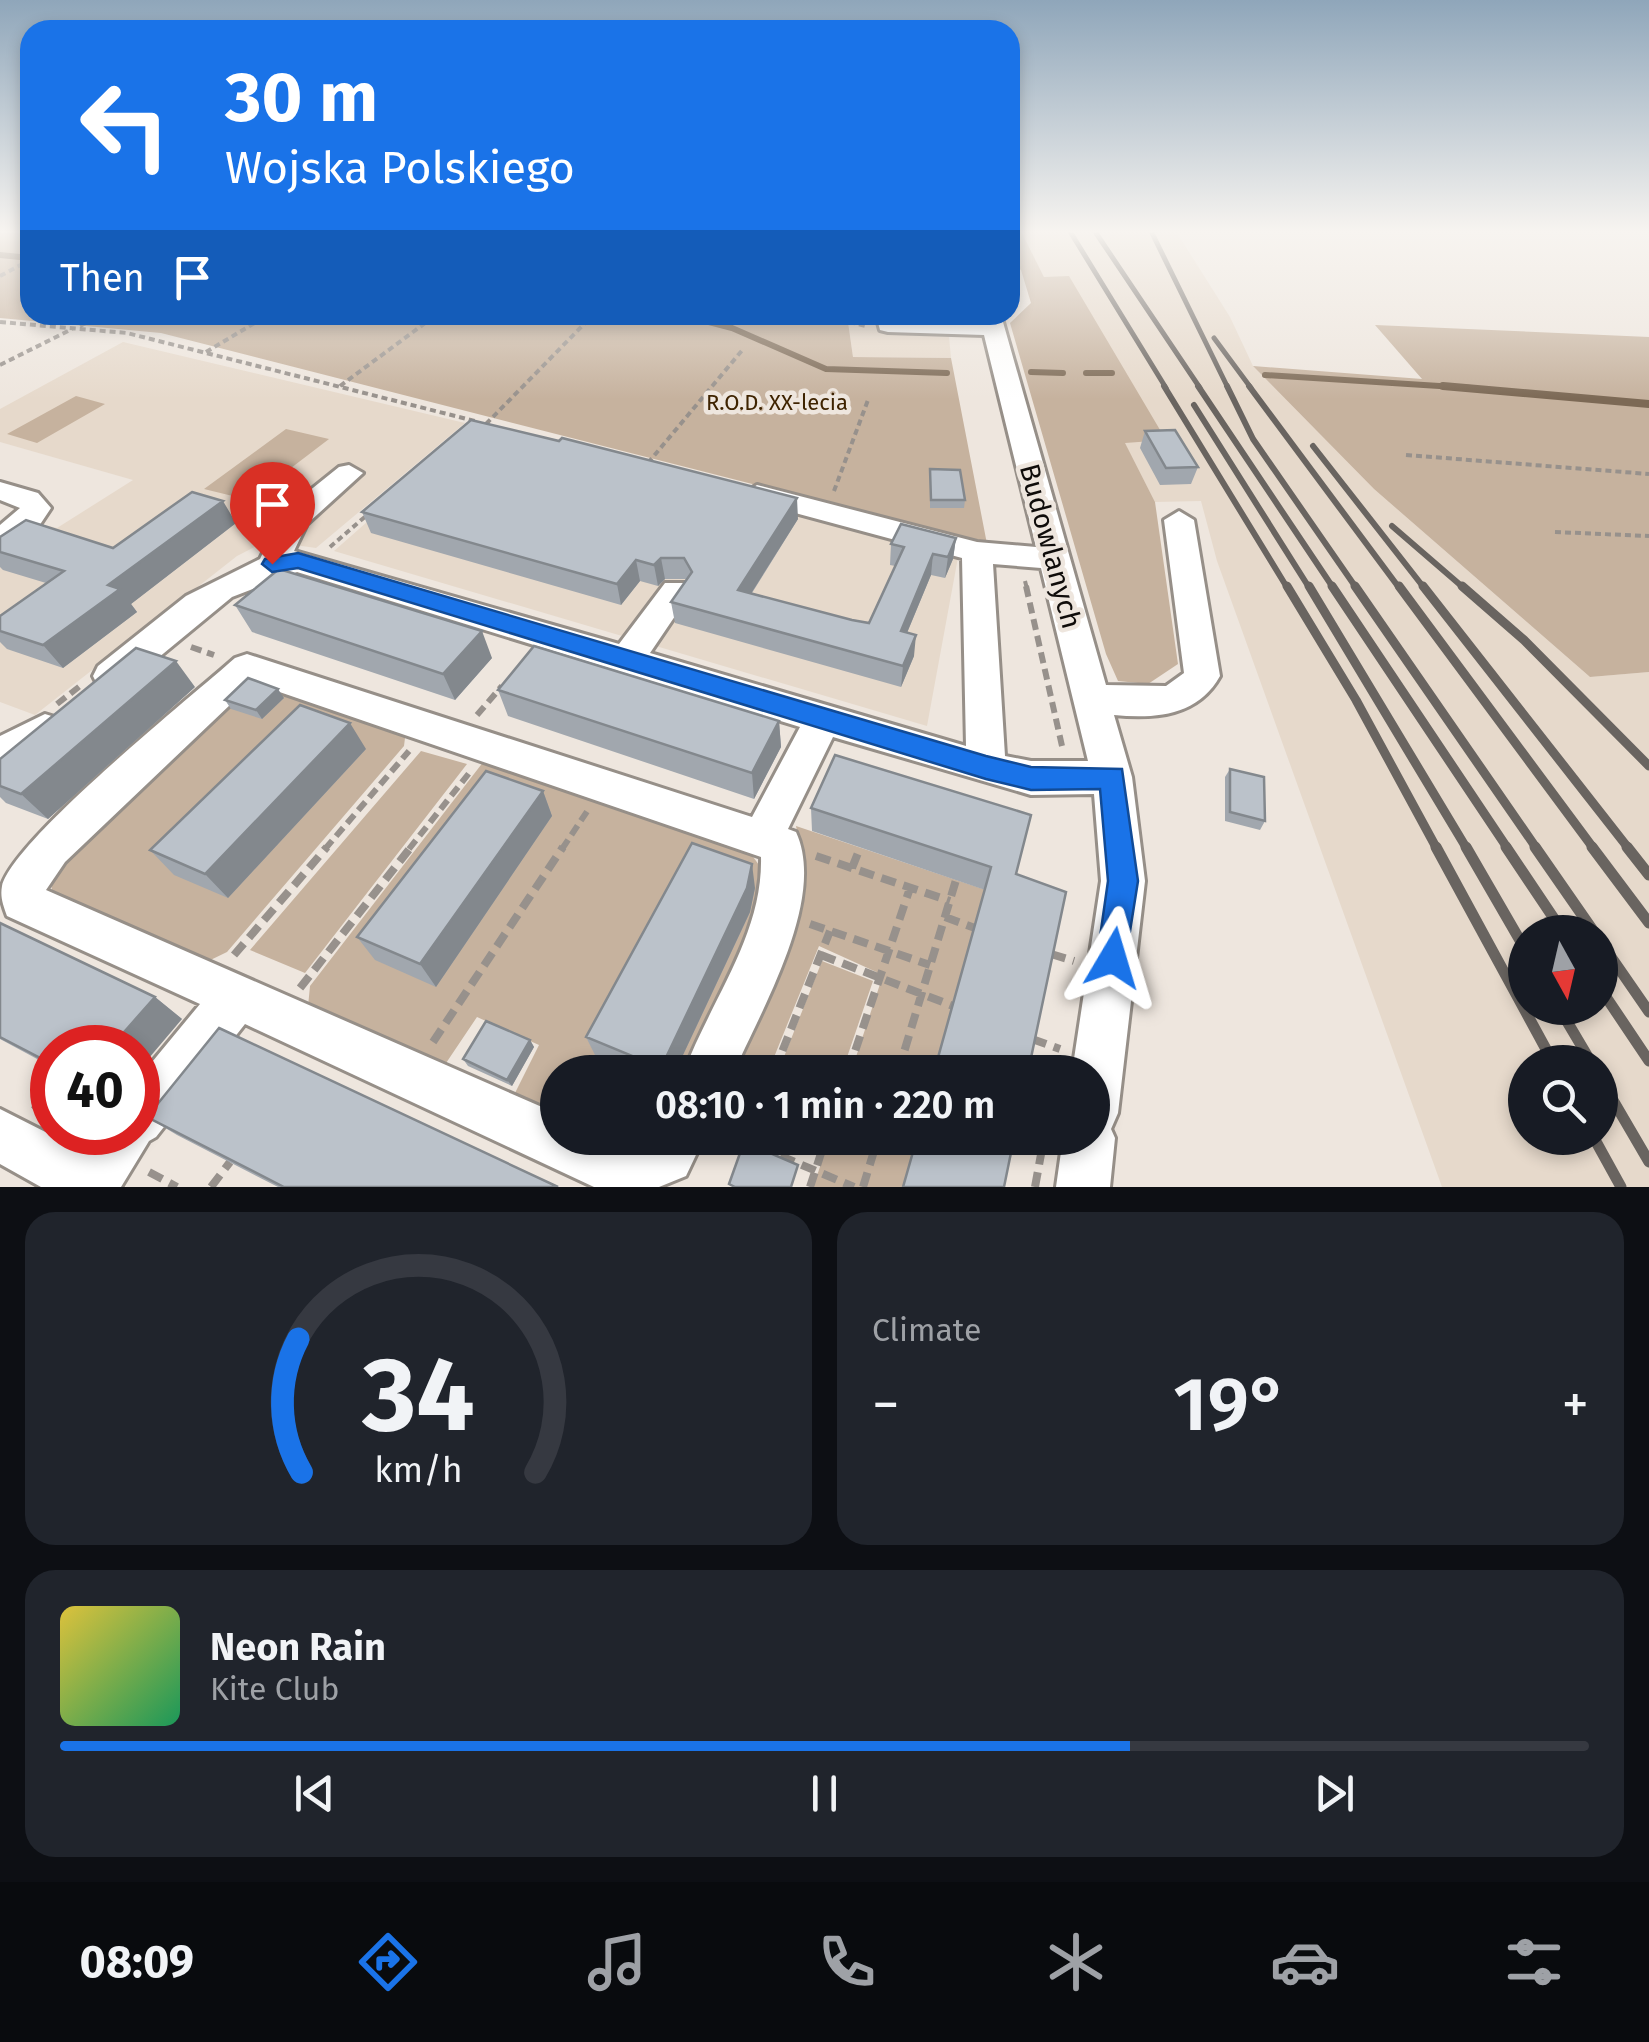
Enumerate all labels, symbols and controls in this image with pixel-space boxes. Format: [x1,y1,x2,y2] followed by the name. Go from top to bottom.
[225,56,378,140] text: 30 m
[60,60,190,190] icon: left
[225,141,575,195] text: Wojska Polskiego
[165,250,220,305] icon: arrive
[60,255,145,301] text: Then
[706,389,848,416] park label: R.O.D. XX-lecia
[1013,460,1088,632] street label: Budowlanych
[230,462,315,565] pin
[245,477,300,532] icon: arrive
[1061,906,1165,1010] position arrow
[1508,915,1618,1025] north arrow
[1508,915,1618,1155] map controls
[30,1025,160,1155] speed limit sign: 40
[1508,1045,1618,1155] button: search
[655,1082,995,1128] text: 08:10 · 1 min · 220 m
[872,1311,981,1349] text: Climate
[361,1333,475,1458] text: 34
[1173,1360,1288,1450] text: 19°
[872,1372,900,1438] text: −
[1562,1372,1589,1438] text: +
[374,1449,463,1491] text: km/h
[210,1624,386,1670] text: Neon Rain
[210,1670,339,1708] text: Kite Club
[287,1766,342,1821] icon: previous
[797,1766,852,1821] icon: pause
[1307,1766,1362,1821] icon: next
[353,1927,423,1997] icon: directions
[582,1927,652,1997] icon: music
[812,1927,882,1997] icon: phone
[1041,1927,1111,1997] icon: climate
[1270,1927,1340,1997] icon: car
[1499,1927,1569,1997] icon: filters
[80,1935,194,1989] text: 08:09

